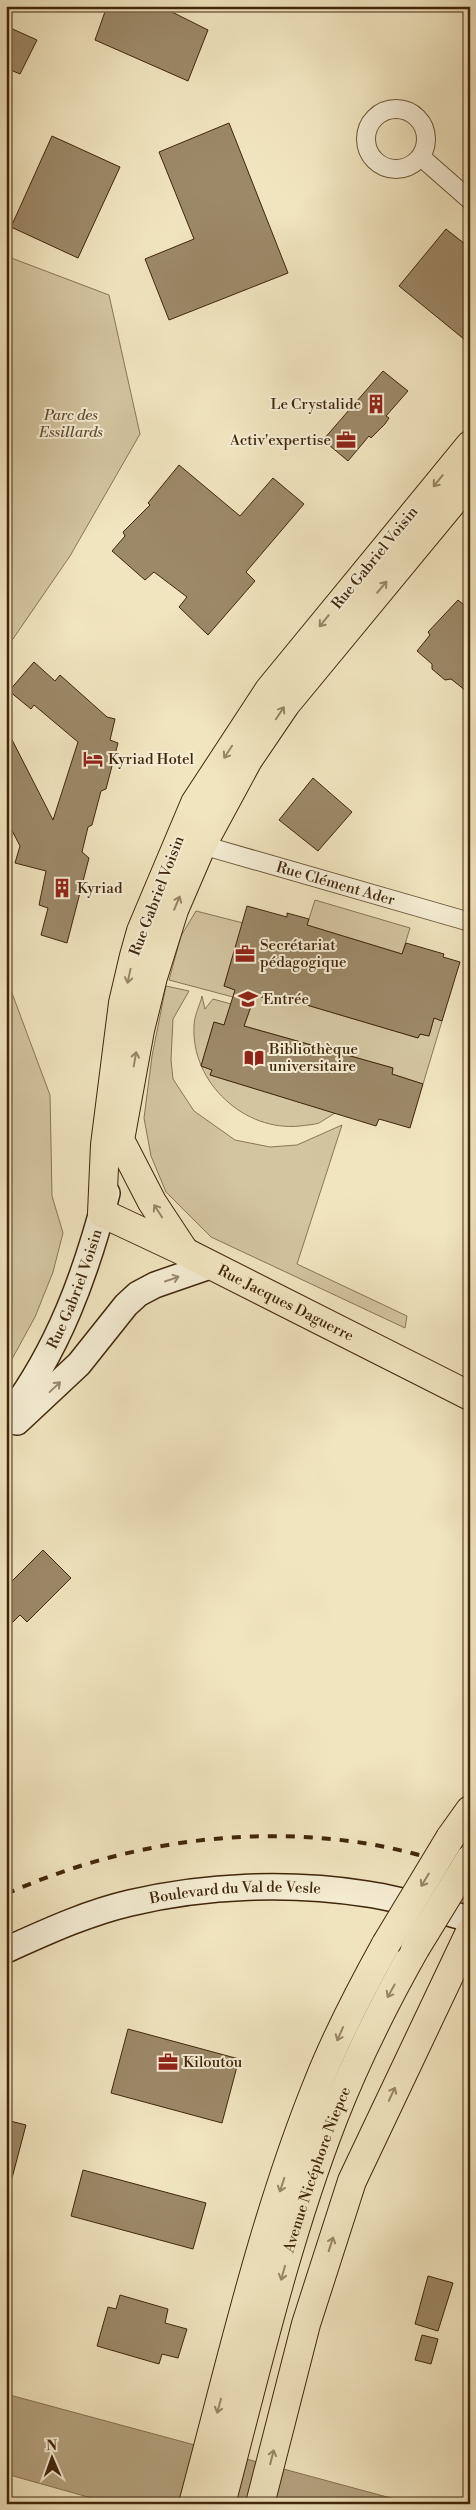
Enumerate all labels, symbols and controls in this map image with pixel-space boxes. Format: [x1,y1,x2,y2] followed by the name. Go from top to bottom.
[365,393,387,415] building icon: Le Crystalide
[270,395,361,414] place label: Le Crystalide
[38,406,103,442] park label: Parc des Essillards
[335,429,357,451] office icon: Activ'expertise
[229,431,331,450] place label: Activ'expertise
[432,475,443,488] one-way arrow
[328,503,422,613] street label: Rue Gabriel Voisin
[377,581,388,594] one-way arrow
[319,614,330,627] one-way arrow
[275,706,285,720] one-way arrow
[223,745,234,759] one-way arrow
[82,748,104,770] hotel icon: Kyriad Hotel
[108,750,195,769] place label: Kyriad Hotel
[125,833,189,959] street label: Rue Gabriel Voisin
[274,857,398,910] street label: Rue Clément Ader
[51,877,73,899] building icon: Kyriad
[77,879,123,898] place label: Kyriad
[173,896,183,911] one-way arrow
[260,936,347,972] place label: Secrétariat pédagogique
[234,943,256,965] office icon: Secrétariat pédagogique
[124,968,133,984] one-way arrow
[237,988,259,1010] school or university icon: Entrée
[263,990,309,1009] place label: Entrée
[268,1040,358,1076] place label: Bibliothèque universitaire
[243,1047,265,1069] library icon: Bibliothèque universitaire
[131,1052,141,1068] one-way arrow
[153,1204,163,1218] one-way arrow
[43,1227,106,1352] street label: Rue Gabriel Voisin
[215,1261,357,1345] street label: Rue Jacques Daguerre
[164,1274,179,1283] one-way arrow
[48,1381,61,1393] one-way arrow
[420,1873,430,1887] one-way arrow
[147,1877,322,1908] street label: Boulevard du Val de Vesle
[386,1984,396,1999] one-way arrow
[334,2026,344,2041] one-way arrow
[157,2051,179,2073] office icon: Kiloutou
[183,2053,243,2072] place label: Kiloutou
[279,2084,355,2256] street label: Avenue Nicéphore Niepce
[388,2087,397,2102] one-way arrow
[276,2177,286,2193] one-way arrow
[327,2236,337,2252] one-way arrow
[278,2265,288,2281] one-way arrow
[214,2398,223,2414] one-way arrow
[28,2432,78,2482] north arrow
[46,2437,57,2455] text: N
[268,2449,278,2465] one-way arrow

